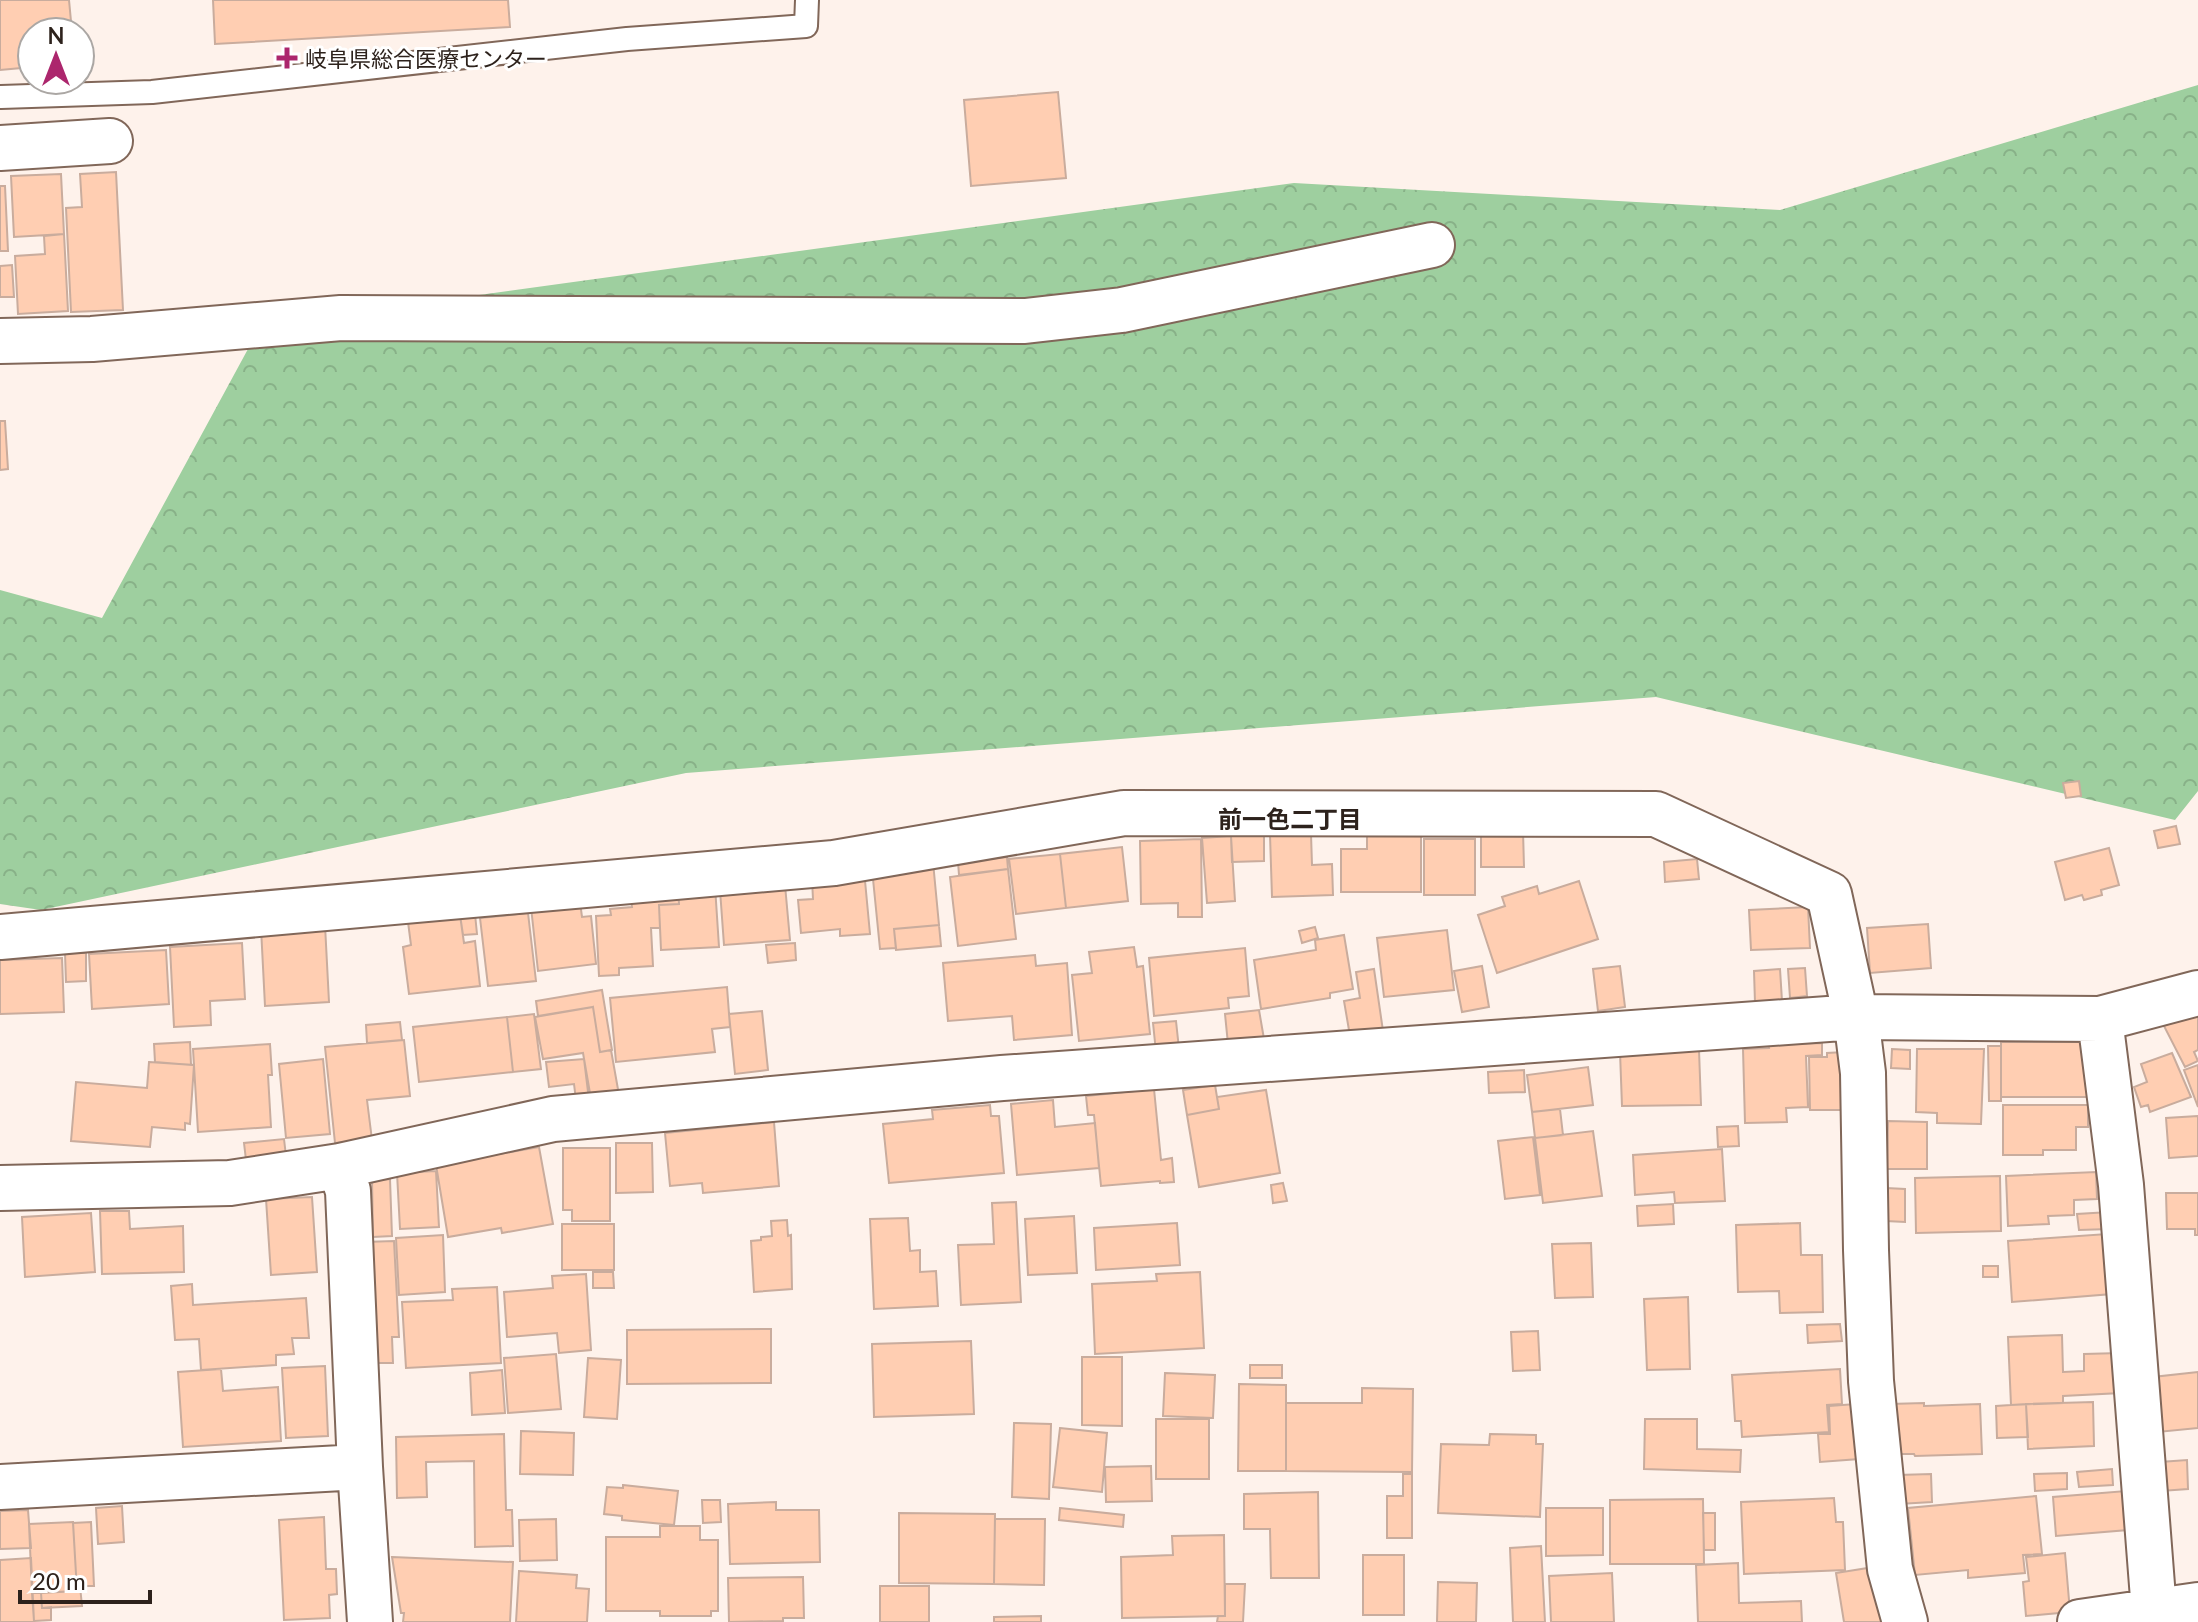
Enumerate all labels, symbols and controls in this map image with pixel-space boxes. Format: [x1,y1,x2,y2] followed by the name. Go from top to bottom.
[16,16,96,96] north arrow
[48,22,64,49] text: N
[305,45,547,72] place label: 岐阜県総合医療センター
[276,47,298,69] marker: 岐阜県総合医療センター
[1218,804,1362,833] district label: 前一色二丁目
[20,1554,150,1604] scale bar
[32,1566,86,1595] text: 20 m

